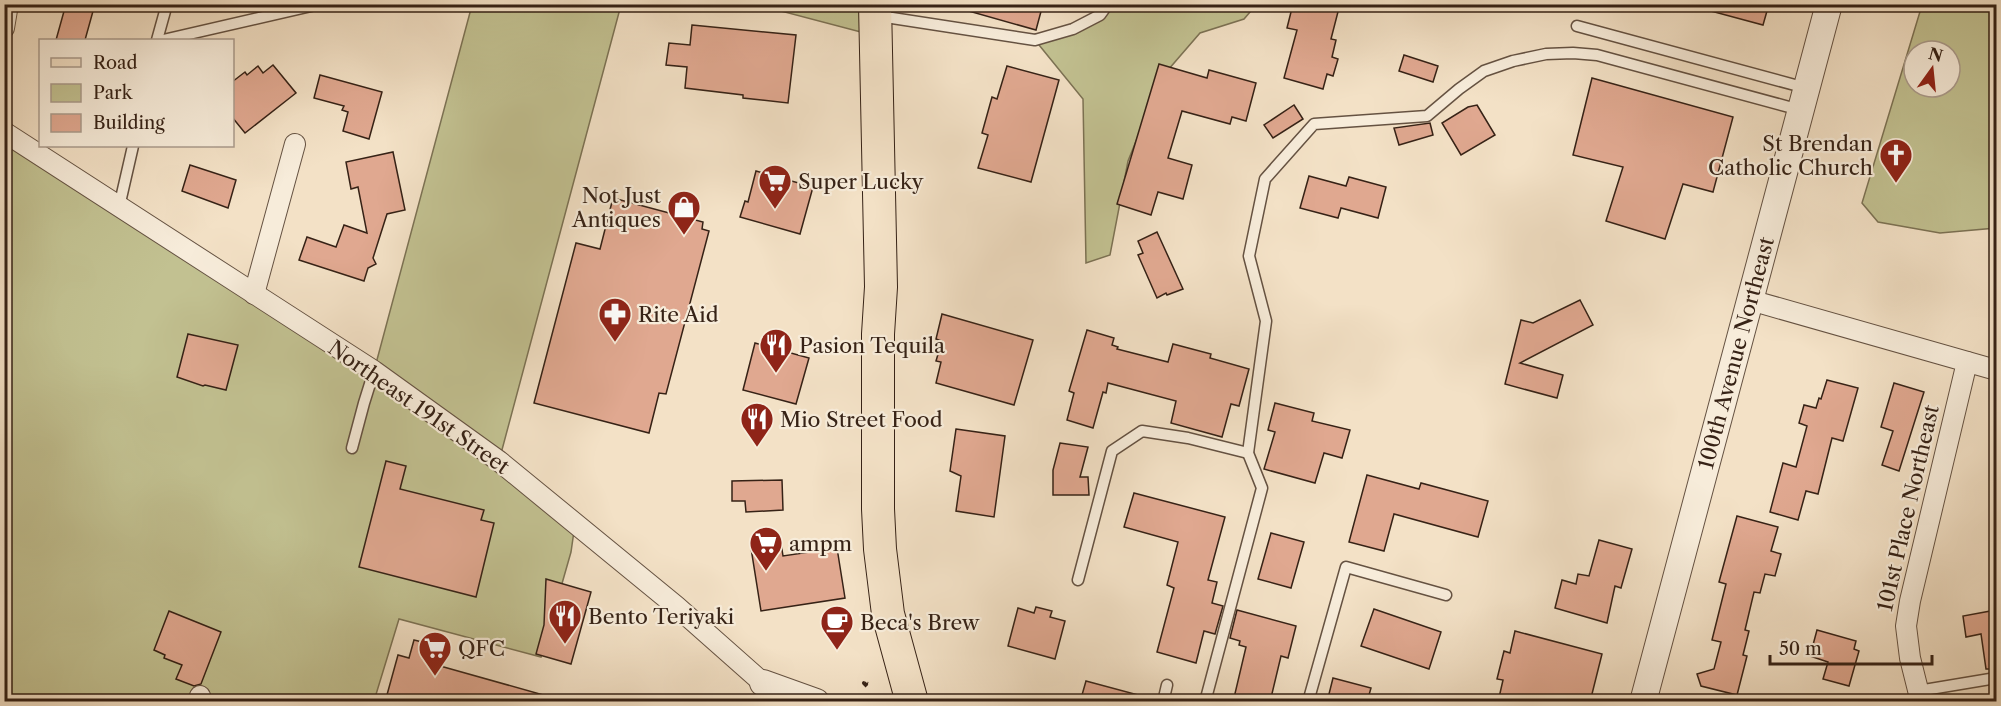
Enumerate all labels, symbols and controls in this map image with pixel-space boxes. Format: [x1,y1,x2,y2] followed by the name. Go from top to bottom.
[39,39,234,147] legend
[1902,39,1962,99] north arrow
[1927,43,1945,66] text: N
[93,52,138,74] text: Road
[93,82,134,104] text: Park
[93,112,165,134] text: Building
[1708,131,1873,180] place label: St Brendan Catholic Church
[1878,137,1914,184] church icon: St Brendan Catholic Church
[757,163,793,210] supermarket icon: Super Lucky
[798,169,924,194] place label: Super Lucky
[571,183,662,232] place label: Not Just Antiques
[666,189,702,236] shop icon: Not Just Antiques
[1693,234,1779,472] street label: 100th Avenue Northeast
[597,296,633,343] pharmacy icon: Rite Aid
[638,302,719,327] place label: Rite Aid
[758,327,794,374] restaurant icon: Pasion Tequila
[799,333,946,358] place label: Pasion Tequila
[324,335,515,479] street label: Northeast 191st Street
[739,401,775,448] restaurant icon: Mio Street Food
[1872,402,1944,614] street label: 101st Place Northeast
[780,407,943,432] place label: Mio Street Food
[748,525,784,572] supermarket icon: ampm
[789,531,853,556] place label: ampm
[547,598,583,645] restaurant icon: Bento Teriyaki
[588,604,734,629] place label: Bento Teriyaki
[819,604,855,651] cafe icon: Beca's Brew
[860,610,980,635] place label: Beca's Brew
[1770,628,1932,666] scale bar
[417,630,453,677] supermarket icon: QFC
[458,636,505,661] place label: QFC
[1779,638,1822,660] text: 50 m

